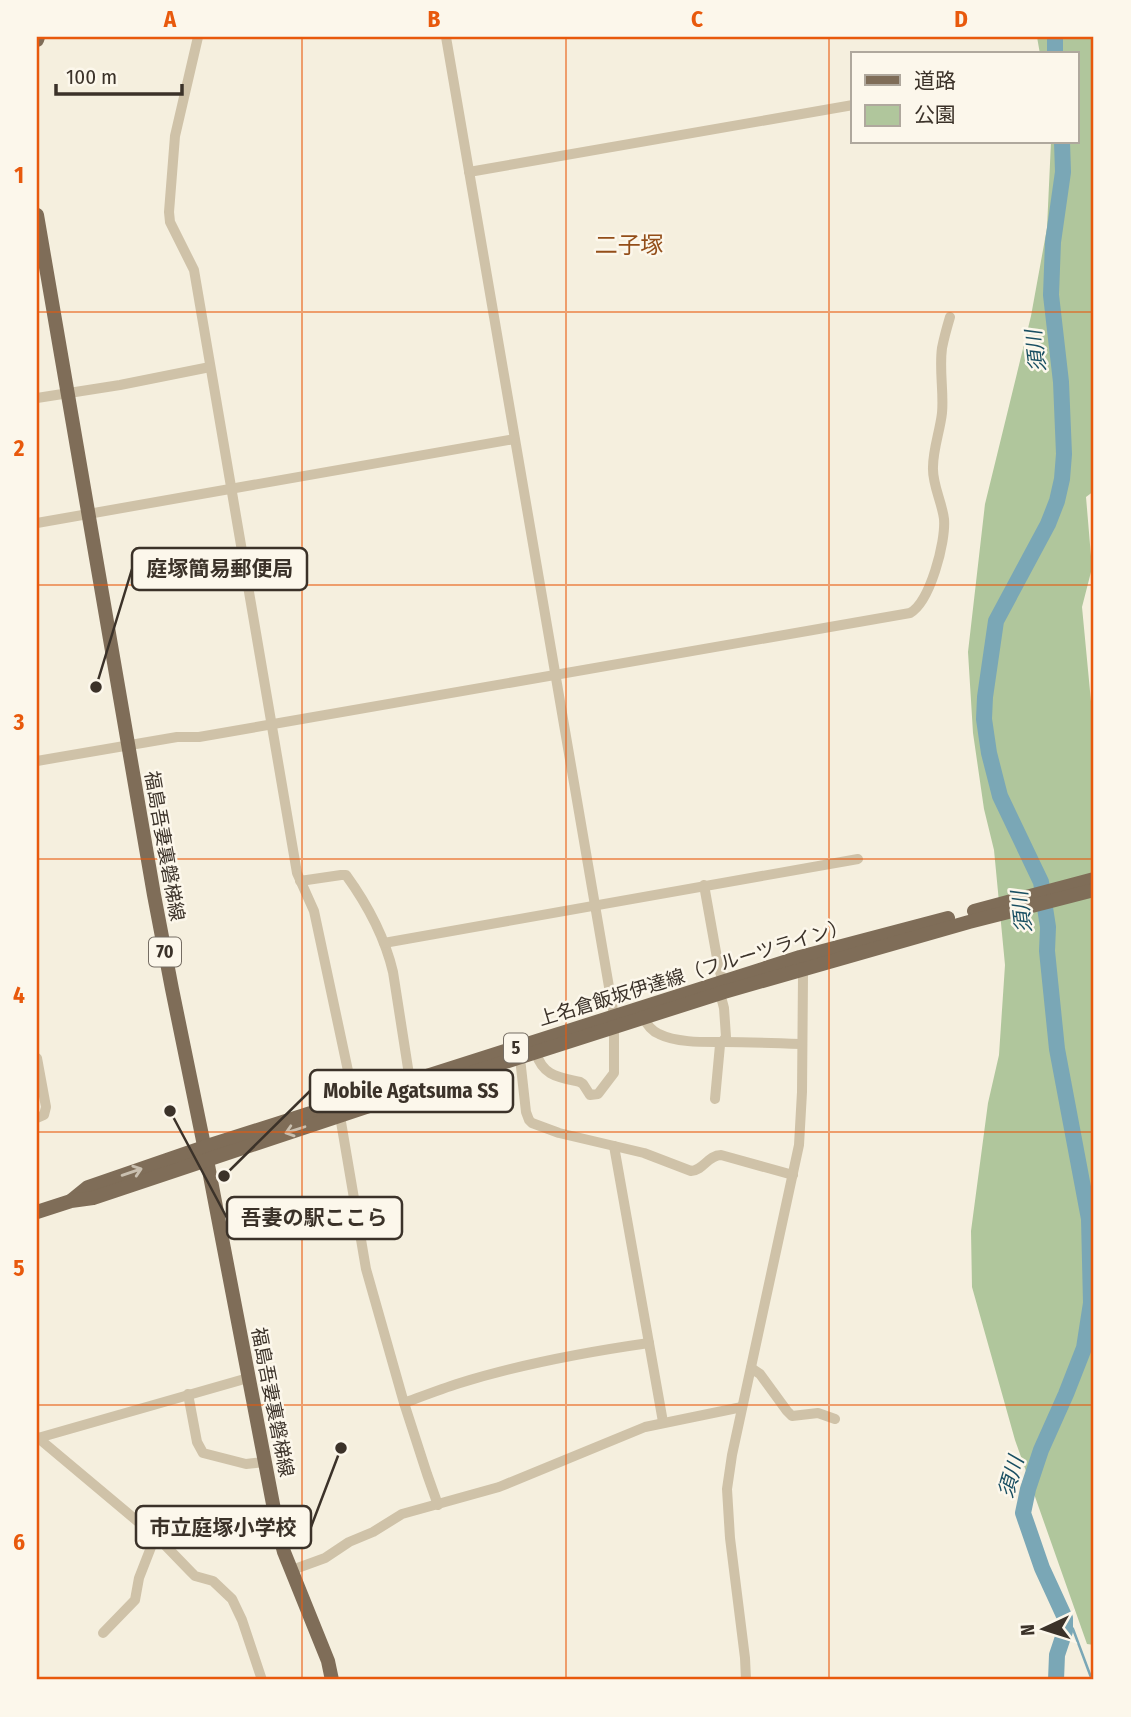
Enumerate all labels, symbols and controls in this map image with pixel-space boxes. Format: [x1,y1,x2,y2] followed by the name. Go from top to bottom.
[163,5,177,33] text: A
[428,5,441,33] text: B
[691,5,703,33] text: C
[954,5,968,33] text: D
[56,52,182,96] scale bar
[851,52,1078,144] legend
[66,64,117,90] text: 100 m
[914,68,956,94] text: 道路
[914,102,956,128] text: 公園
[14,161,24,189] text: 1
[595,231,664,259] district label: 二子塚
[1020,327,1051,373] water label: 須川
[13,434,25,462] text: 2
[132,548,307,590] callout: 庭塚簡易郵便局
[147,556,294,582] text: 庭塚簡易郵便局
[13,708,25,736] text: 3
[140,769,189,923] street label: 福島吾妻裏磐梯線
[1006,888,1037,934] water label: 須川
[536,914,851,1031] street label: 上名倉飯坂伊達線（フルーツライン）
[149,937,181,967] road number: 70
[13,981,25,1009] text: 4
[504,1034,528,1063] road number: 5
[310,1070,513,1112] callout: Mobile Agatsuma SS
[323,1078,499,1104] text: Mobile Agatsuma SS
[285,1125,307,1137] one-way arrow
[121,1165,143,1177] one-way arrow
[227,1197,402,1239] callout: 吾妻の駅ここら
[241,1205,388,1231] text: 吾妻の駅ここら
[13,1254,25,1282] text: 5
[247,1325,298,1479] street label: 福島吾妻裏磐梯線
[993,1451,1030,1501] water label: 須川
[136,1506,311,1548] callout: 市立庭塚小学校
[150,1515,297,1541] text: 市立庭塚小学校
[13,1528,25,1556] text: 6
[1009,1594,1078,1664] north arrow
[1016,1624,1039,1637] text: N

